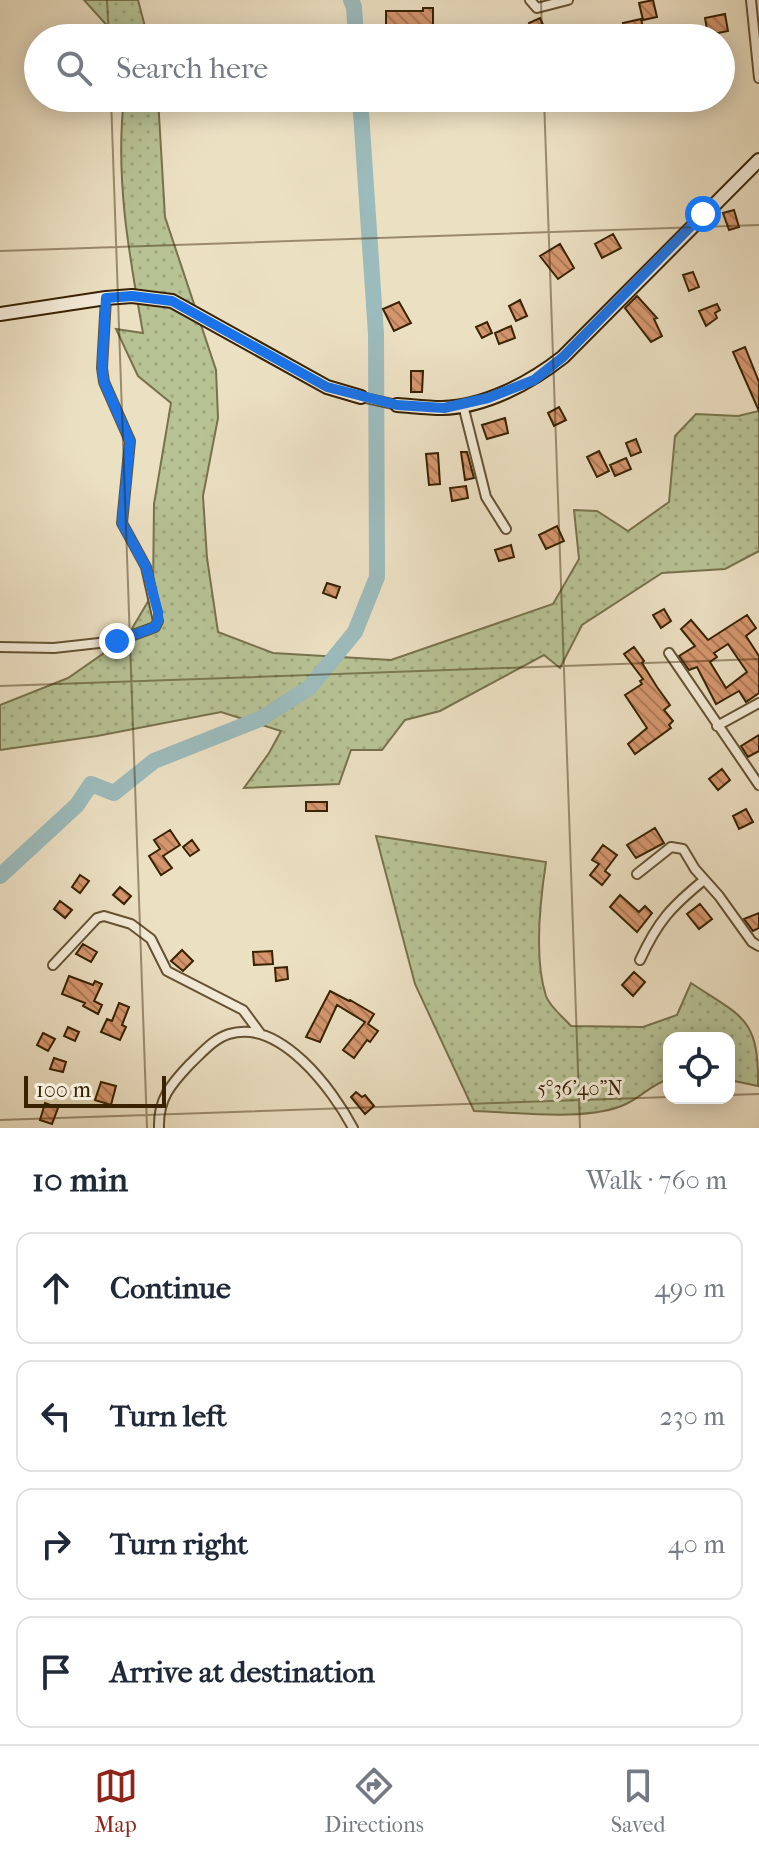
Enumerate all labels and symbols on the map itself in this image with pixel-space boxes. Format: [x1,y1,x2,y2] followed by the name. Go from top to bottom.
[685,196,721,232] route start
[99,623,135,659] route end
[24,1072,166,1108] scale bar
[537,1077,623,1100] text: 5°36'40"N

